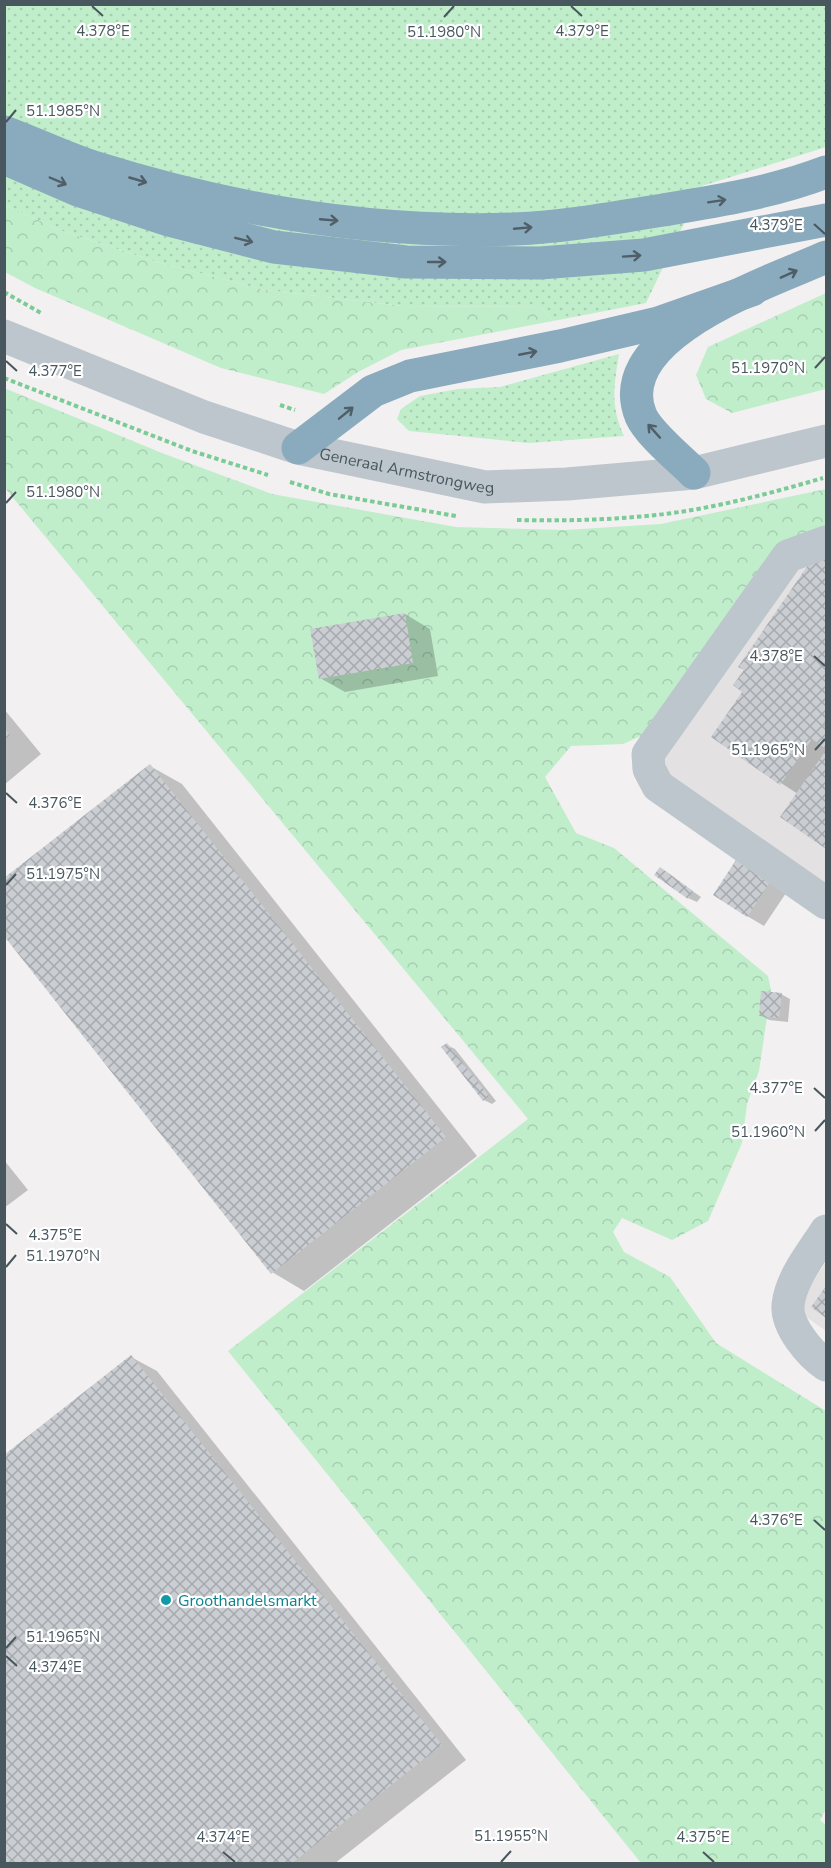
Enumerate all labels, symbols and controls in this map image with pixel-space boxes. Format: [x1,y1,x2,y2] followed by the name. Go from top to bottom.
[76,21,130,41] text: 4.378°E
[555,21,609,41] text: 4.379°E
[407,22,481,42] text: 51.1980°N
[26,101,100,121] text: 51.1985°N
[129,175,148,186] one-way arrow
[49,176,67,187] one-way arrow
[706,195,726,206] one-way arrow
[318,215,338,226] one-way arrow
[749,215,803,235] text: 4.379°E
[513,222,533,233] one-way arrow
[234,234,253,246] one-way arrow
[621,250,641,261] one-way arrow
[427,257,447,268] one-way arrow
[780,268,798,279] one-way arrow
[517,347,537,358] one-way arrow
[731,358,805,378] text: 51.1970°N
[28,361,82,381] text: 4.377°E
[337,407,353,420] one-way arrow
[647,424,661,439] one-way arrow
[317,443,495,499] street label: Generaal Armstrongweg
[26,482,100,502] text: 51.1980°N
[749,646,803,666] text: 4.378°E
[731,740,805,760] text: 51.1965°N
[28,793,82,813] text: 4.376°E
[26,864,100,884] text: 51.1975°N
[749,1078,803,1098] text: 4.377°E
[731,1122,805,1142] text: 51.1960°N
[28,1225,82,1245] text: 4.375°E
[26,1246,100,1266] text: 51.1970°N
[749,1510,803,1530] text: 4.376°E
[178,1590,317,1612] place label: Groothandelsmarkt
[159,1593,173,1607] marker: Groothandelsmarkt
[26,1627,100,1647] text: 51.1965°N
[28,1657,82,1677] text: 4.374°E
[474,1826,548,1846] text: 51.1955°N
[196,1827,250,1847] text: 4.374°E
[676,1827,730,1847] text: 4.375°E

